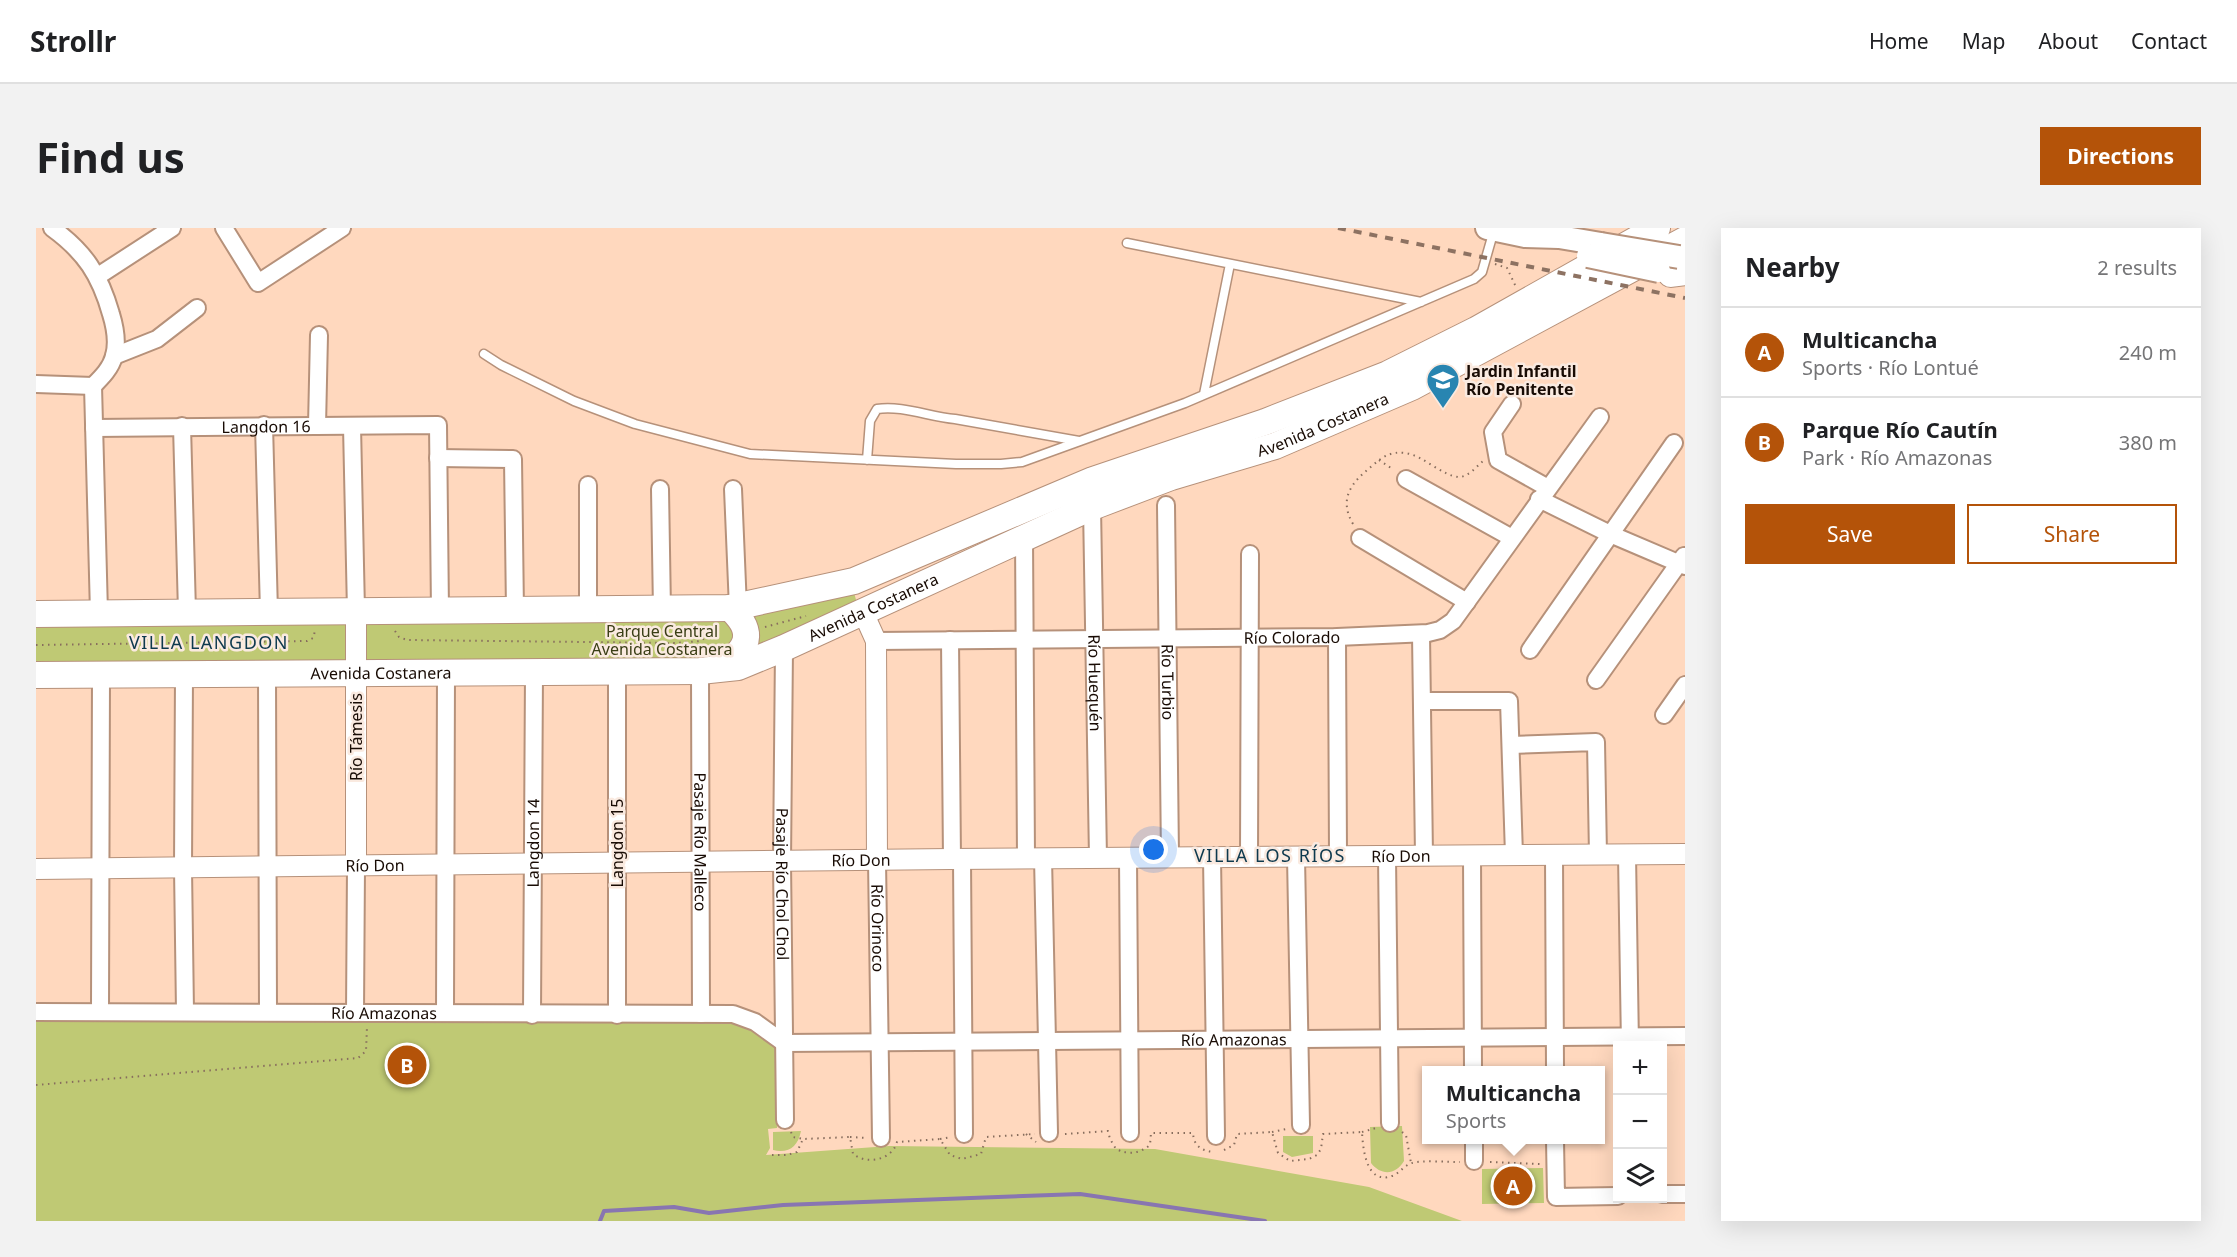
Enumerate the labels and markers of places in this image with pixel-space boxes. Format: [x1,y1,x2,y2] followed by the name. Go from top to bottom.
[1464,360,1576,400] place label: Jardin Infantil Río Penitente
[1425,362,1461,409] school or university icon: Jardin Infantil Río Penitente
[388,1042,427,1088] pin: B
[1494,1164,1532,1208] pin: A

